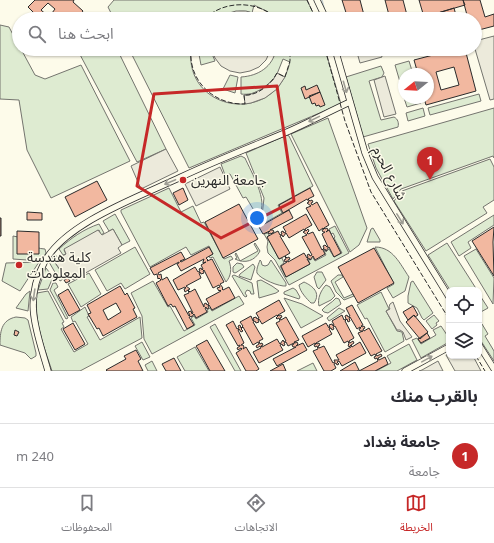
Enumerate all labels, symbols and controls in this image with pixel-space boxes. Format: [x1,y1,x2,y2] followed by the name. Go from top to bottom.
[12,12,482,56] search box
[26,23,48,45] icon: search
[58,23,114,43] text: ابحث هنا
[398,68,434,104] north arrow
[342,80,350,93] one-way arrow
[309,116,321,123] one-way arrow
[367,142,412,204] street label: شارع الحرم
[417,147,443,180] pin: 1
[191,170,267,189] place label: جامعة النهرين
[178,175,188,185] marker: جامعة النهرين
[164,179,176,186] one-way arrow
[247,208,267,228] your location
[396,213,404,224] one-way arrow
[27,247,91,282] place label: كلية هندسة المعلومات
[14,260,24,270] marker: كلية هندسة المعلومات
[446,287,482,359] map controls
[446,287,482,323] button: locate
[30,288,37,301] one-way arrow
[446,323,482,359] button: layers
[421,355,433,362] one-way arrow
[391,384,478,407] text: بالقرب منك
[363,431,440,451] text: جامعة بغداد
[16,447,54,465] text: 240 m
[461,447,469,465] text: 1
[409,462,440,480] text: جامعة
[61,492,112,539] tab: المحفوظات
[235,492,278,539] tab: الاتجاهات
[400,492,433,539] tab: الخريطة

